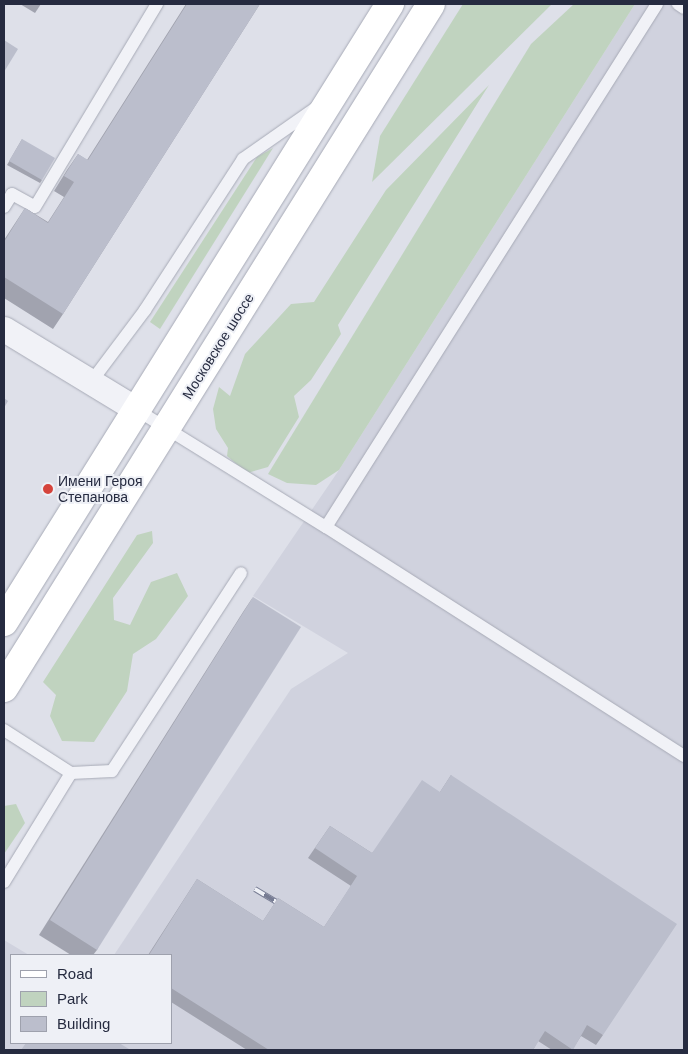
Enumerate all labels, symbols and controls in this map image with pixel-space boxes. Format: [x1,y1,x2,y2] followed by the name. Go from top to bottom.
[179,290,257,402] street label: Московское шоссе
[58,473,142,506] place label: Имени Героя Степанова
[42,483,54,495] marker: Имени Героя Степанова
[10,954,172,1044] legend
[57,965,93,982] text: Road
[57,990,88,1007] text: Park
[57,1015,110,1032] text: Building

